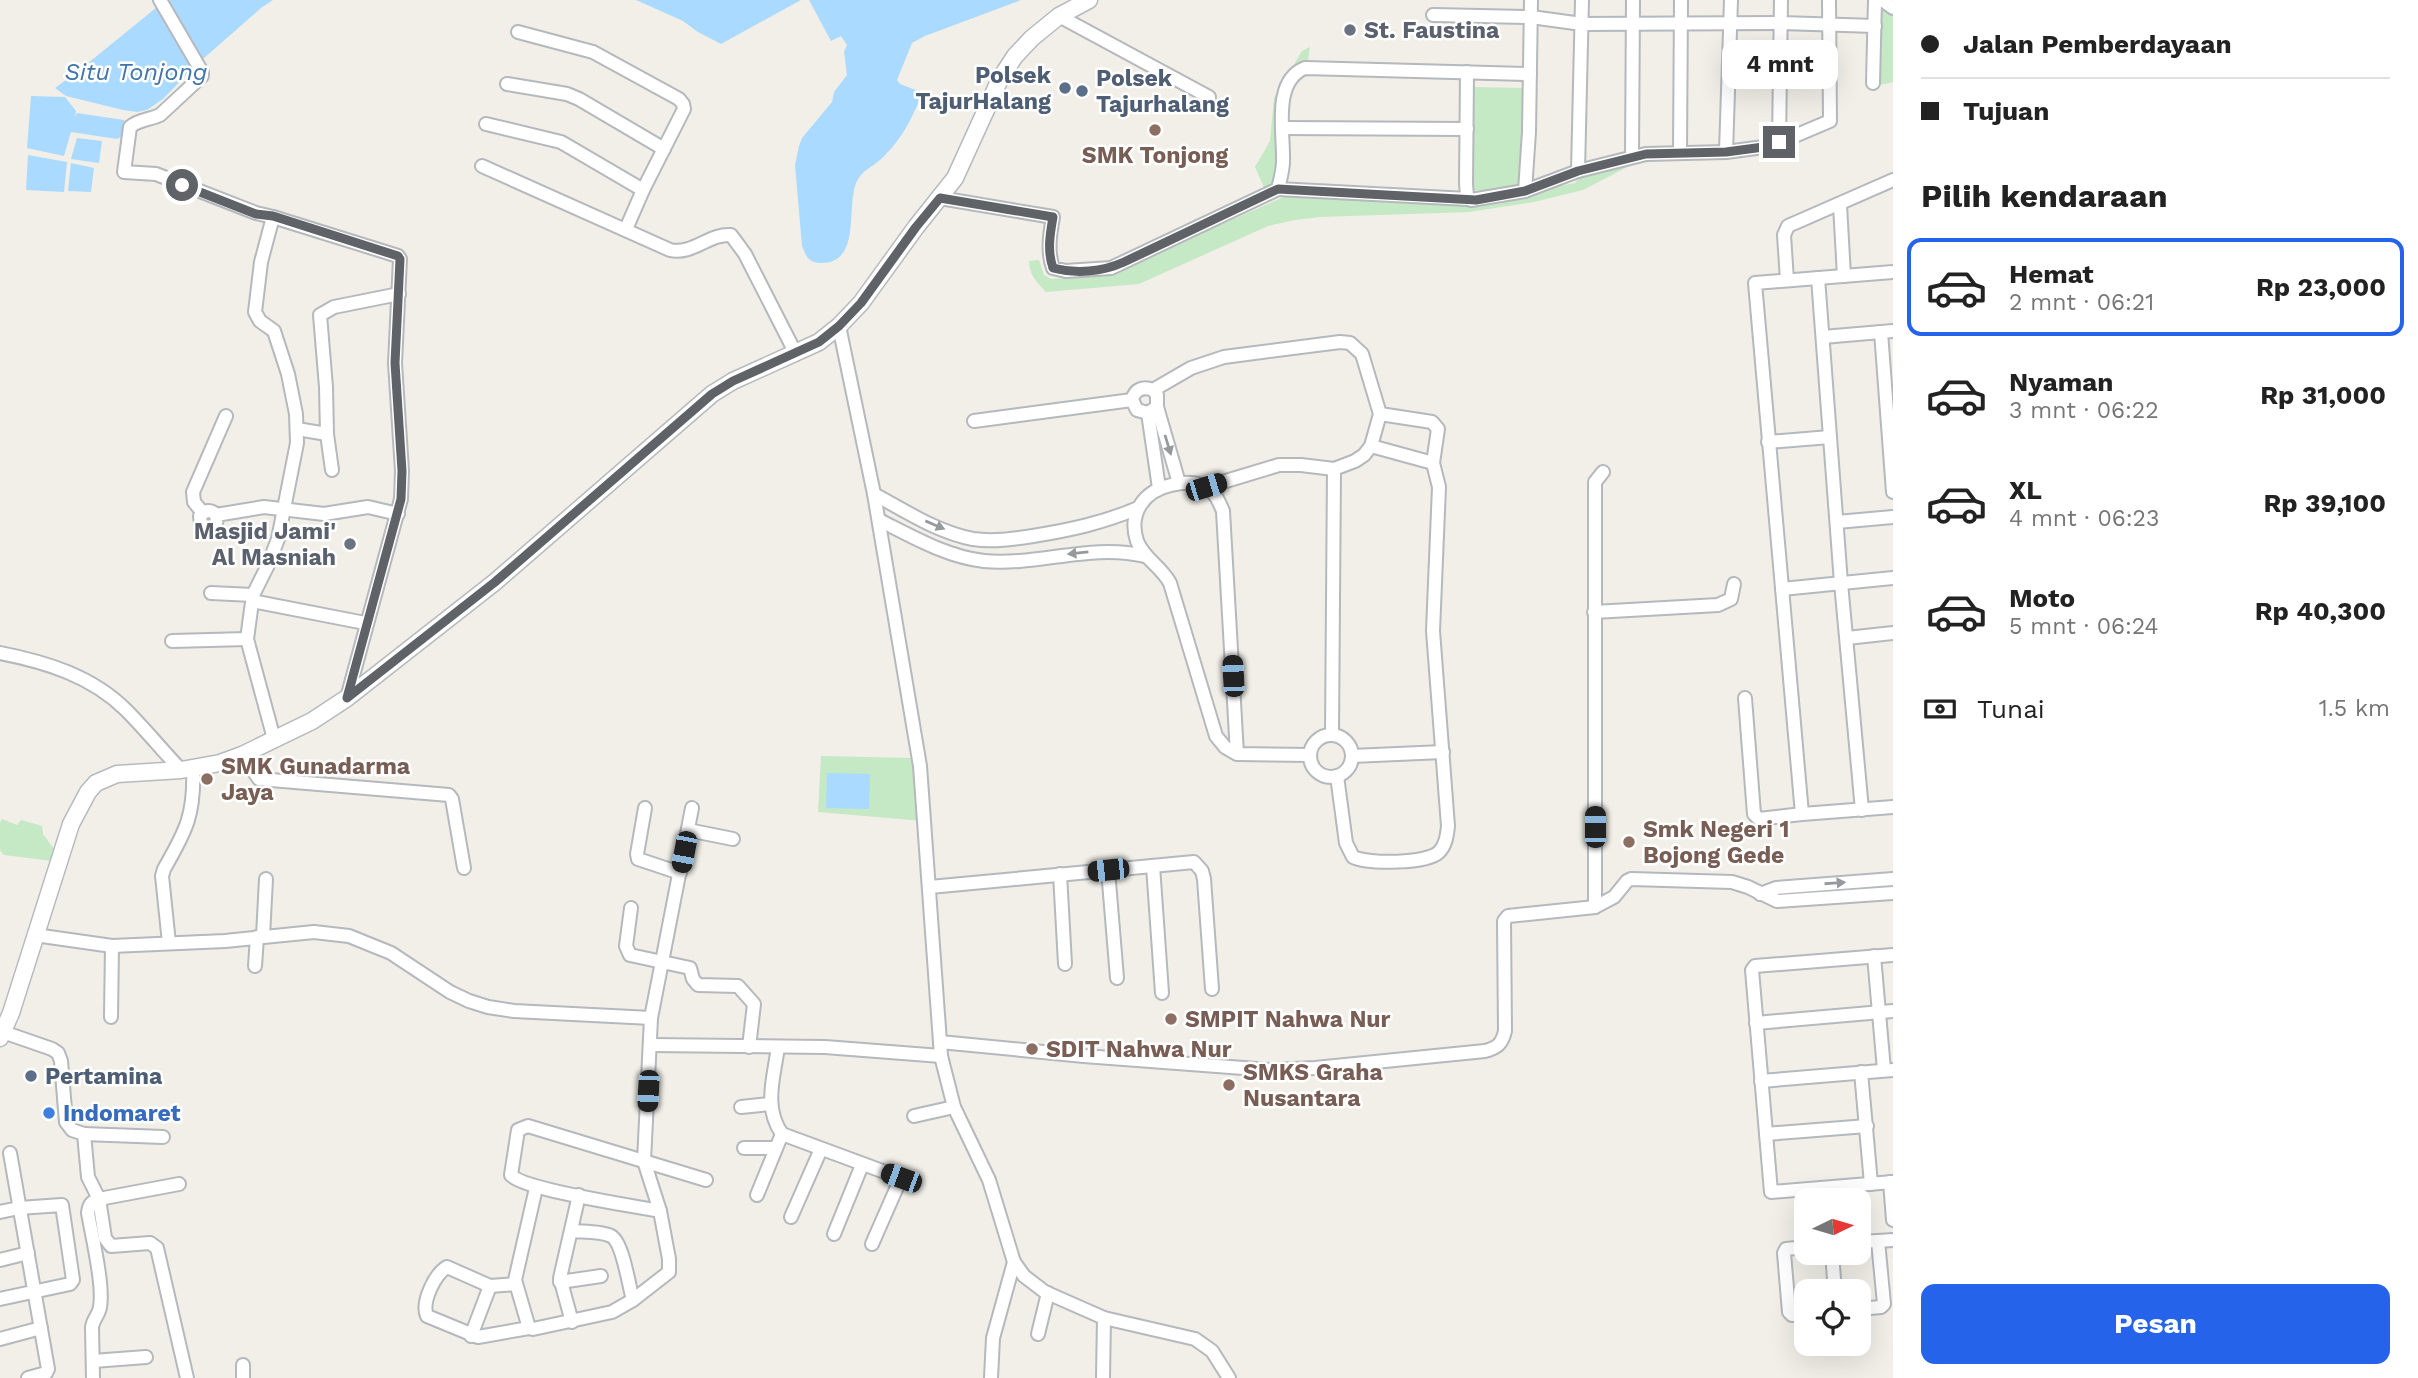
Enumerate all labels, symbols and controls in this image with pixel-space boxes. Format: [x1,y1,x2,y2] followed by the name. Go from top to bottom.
[1364,17,1500,44] place label: St. Faustina
[1342,22,1358,38] marker: St. Faustina
[1963,29,2232,59] text: Jalan Pemberdayaan
[1721,40,1837,90] callout: 4 mnt
[1746,51,1814,78] text: 4 mnt
[64,58,208,86] water label: Situ Tonjong
[915,62,1052,115] place label: Polsek TajurHalang
[1096,65,1229,118] place label: Polsek Tajurhalang
[1057,80,1073,96] marker: Polsek TajurHalang
[1074,83,1090,99] marker: Polsek Tajurhalang
[1963,96,2049,126] text: Tujuan
[1147,122,1163,138] marker: SMK Tonjong
[1763,126,1795,158] route end
[1082,142,1228,169] place label: SMK Tonjong
[166,169,198,201] route start
[1921,177,2168,215] text: Pilih kendaraan
[1925,256,1988,319] icon: car
[2009,259,2094,289] text: Hemat
[2256,272,2386,302] text: Rp 23,000
[2009,289,2154,316] text: 2 mnt · 06:21
[1925,364,1988,427] icon: car
[2009,367,2113,397] text: Nyaman
[2260,380,2386,410] text: Rp 31,000
[2009,397,2159,424] text: 3 mnt · 06:22
[1163,434,1173,455] one-way arrow
[1183,471,1230,503] car
[1925,472,1988,535] icon: car
[2009,475,2042,505] text: XL
[2264,488,2386,518] text: Rp 39,100
[2009,505,2159,532] text: 4 mnt · 06:23
[194,518,336,571] place label: Masjid Jami' Al Masniah
[925,519,945,531] one-way arrow
[342,536,358,552] marker: Masjid Jami' Al Masniah
[1066,547,1088,558] one-way arrow
[1925,580,1988,643] icon: car
[2009,583,2075,613] text: Moto
[2255,596,2386,626] text: Rp 40,300
[2009,613,2159,640] text: 5 mnt · 06:24
[1222,654,1245,698] car
[1921,690,1959,728] icon: cash
[1977,694,2045,724] text: Tunai
[2319,695,2390,722] text: 1.5 km
[221,753,411,806] place label: SMK Gunadarma Jaya
[199,771,215,787] marker: SMK Gunadarma Jaya
[1585,806,1606,848] car
[1643,816,1789,869] place label: Smk Negeri 1 Bojong Gede
[670,829,699,875] car
[1621,834,1637,850] marker: Smk Negeri 1 Bojong Gede
[1087,857,1130,883] car
[1824,877,1846,888] one-way arrow
[1185,1006,1391,1033] place label: SMPIT Nahwa Nur
[1163,1011,1179,1027] marker: SMPIT Nahwa Nur
[1046,1036,1232,1063] place label: SDIT Nahwa Nur
[1024,1041,1040,1057] marker: SDIT Nahwa Nur
[1243,1059,1384,1112] place label: SMKS Graha Nusantara
[45,1063,163,1090] place label: Pertamina
[23,1068,39,1084] marker: Pertamina
[637,1069,660,1113] car
[1221,1077,1237,1093] marker: SMKS Graha Nusantara
[63,1100,181,1127] place label: Indomaret
[41,1105,57,1121] marker: Indomaret
[878,1161,925,1195] car
[1794,1188,1871,1265] north arrow
[1794,1188,1871,1356] map controls
[1794,1279,1871,1356] button: locate
[1921,1284,2390,1364] button: Pesan

